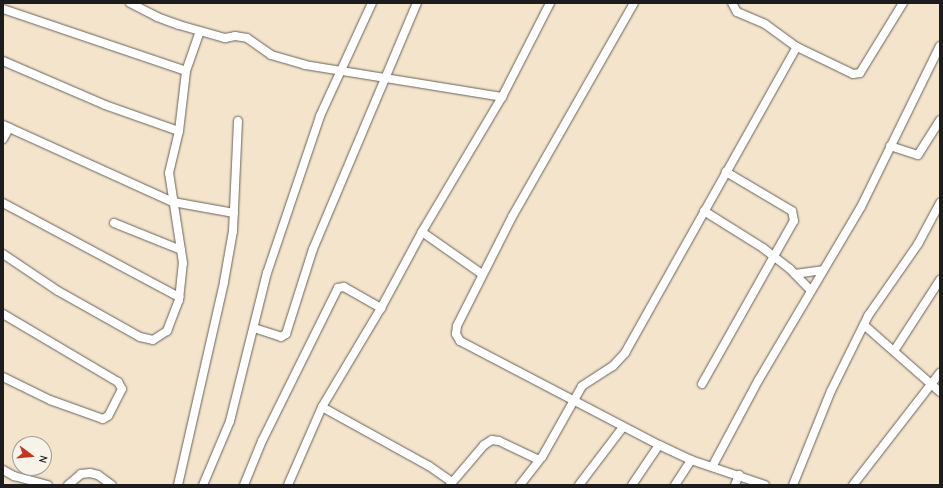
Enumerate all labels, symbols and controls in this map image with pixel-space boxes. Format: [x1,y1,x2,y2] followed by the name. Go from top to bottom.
[12,436,52,476] north arrow
[36,454,50,464] text: N

